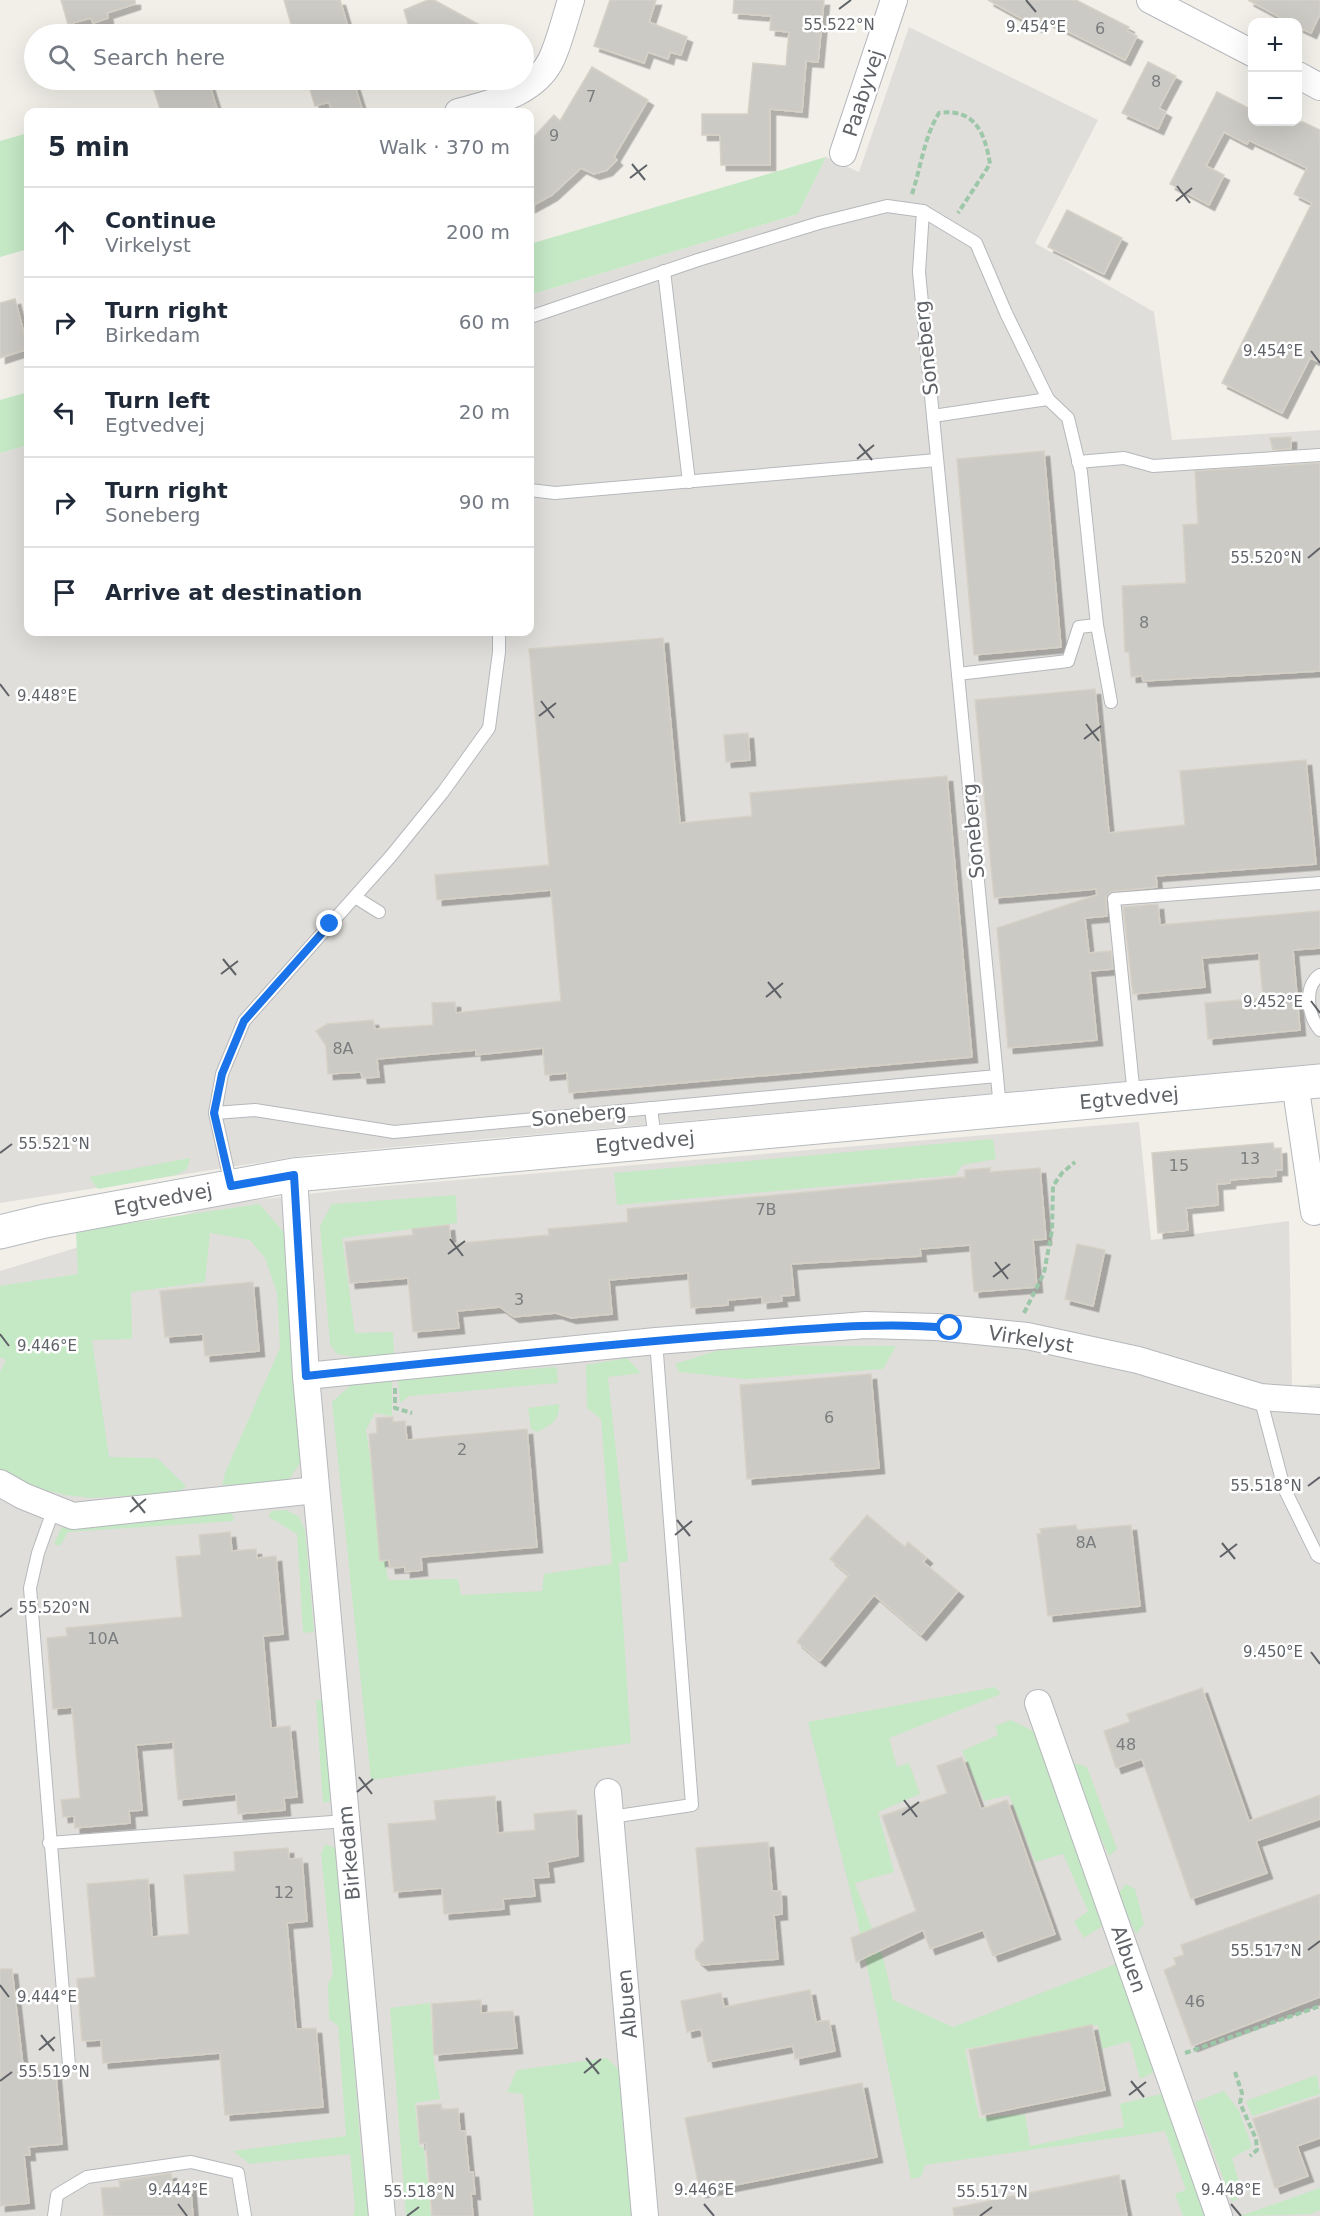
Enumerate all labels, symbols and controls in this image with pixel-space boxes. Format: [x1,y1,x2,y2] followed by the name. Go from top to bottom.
[803,16,875,34] text: 55.522°N
[1006,18,1066,36] text: 9.454°E
[1248,18,1302,126] map controls
[1248,18,1302,72] button: +
[1095,19,1105,38] house number: 6
[24,24,534,90] search box
[45,41,78,74] icon: search
[93,45,225,70] text: Search here
[838,47,888,139] street label: Paabyvej
[1151,72,1161,91] house number: 8
[1248,72,1302,126] button: −
[586,87,596,106] house number: 7
[549,126,559,145] house number: 9
[48,132,130,162] text: 5 min
[379,135,510,159] text: Walk · 370 m
[105,208,216,233] text: Continue
[48,216,81,249] icon: ahead
[446,220,510,244] text: 200 m
[105,233,191,257] text: Virkelyst
[105,298,228,323] text: Turn right
[909,299,943,397] street label: Soneberg
[48,306,81,339] icon: right
[459,310,510,334] text: 60 m
[105,323,200,347] text: Birkedam
[1243,342,1303,360] text: 9.454°E
[105,388,210,413] text: Turn left
[48,396,81,429] icon: left
[459,400,510,424] text: 20 m
[105,413,205,437] text: Egtvedvej
[105,478,228,503] text: Turn right
[48,486,81,519] icon: right
[459,490,510,514] text: 90 m
[105,503,200,527] text: Soneberg
[1230,549,1302,567] text: 55.520°N
[48,576,81,609] icon: arrive
[105,580,362,605] text: Arrive at destination
[1139,613,1149,632] house number: 8
[17,687,77,705] text: 9.448°E
[957,782,989,880] street label: Soneberg
[316,910,342,936] route end
[1243,993,1303,1011] text: 9.452°E
[332,1039,354,1058] house number: 8A
[1078,1082,1180,1114] street label: Egtvedvej
[530,1099,628,1131] street label: Soneberg
[594,1126,696,1158] street label: Egtvedvej
[18,1135,90,1153] text: 55.521°N
[1240,1149,1260,1168] house number: 13
[1169,1156,1189,1175] house number: 15
[112,1178,214,1220] street label: Egtvedvej
[755,1200,777,1219] house number: 7B
[514,1290,524,1309] house number: 3
[936,1314,962,1340] route start
[987,1320,1075,1358] street label: Virkelyst
[17,1337,77,1355] text: 9.446°E
[824,1408,834,1427] house number: 6
[457,1440,467,1459] house number: 2
[1230,1477,1302,1495] text: 55.518°N
[1075,1533,1097,1552] house number: 8A
[18,1599,90,1617] text: 55.520°N
[87,1629,119,1648] house number: 10A
[1243,1643,1303,1661] text: 9.450°E
[1116,1735,1136,1754] house number: 48
[333,1805,365,1901] street label: Birkedam
[274,1883,294,1902] house number: 12
[1106,1922,1152,1996] street label: Albuen
[1230,1942,1302,1960] text: 55.517°N
[612,1968,642,2040] street label: Albuen
[17,1988,77,2006] text: 9.444°E
[1185,1992,1205,2011] house number: 46
[18,2063,90,2081] text: 55.519°N
[148,2181,208,2199] text: 9.444°E
[674,2181,734,2199] text: 9.446°E
[1201,2181,1261,2199] text: 9.448°E
[383,2183,455,2201] text: 55.518°N
[956,2183,1028,2201] text: 55.517°N

